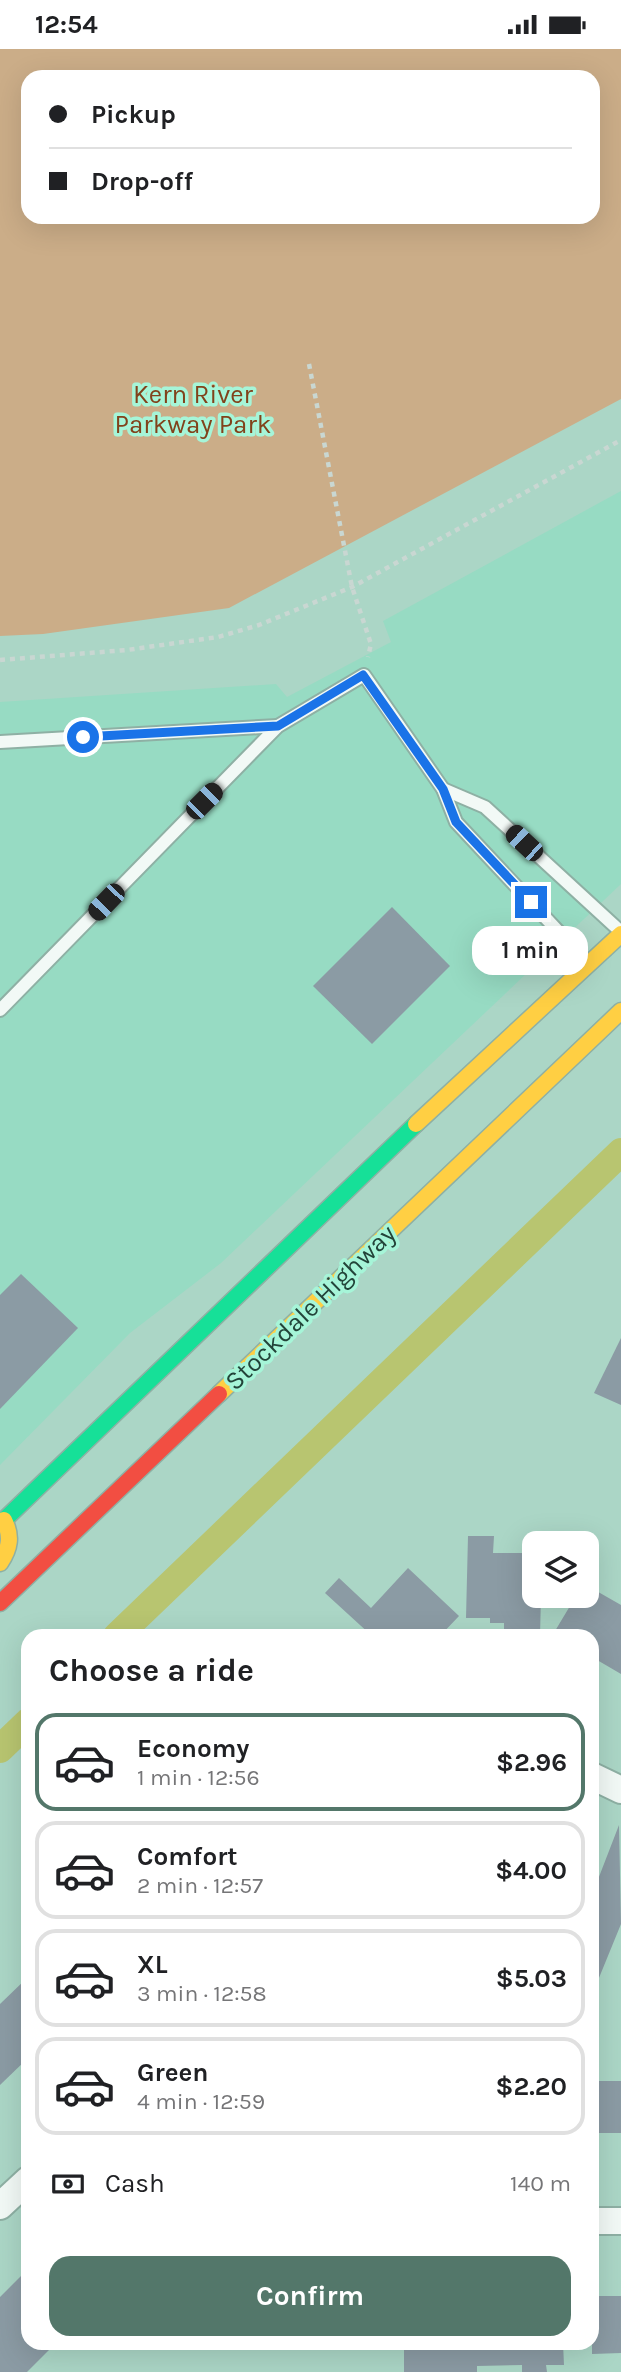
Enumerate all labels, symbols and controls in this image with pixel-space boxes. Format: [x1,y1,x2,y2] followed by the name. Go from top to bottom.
[35,9,98,40] text: 12:54
[91,99,176,130] text: Pickup
[91,166,193,197] text: Drop-off
[115,379,271,440] park label: Kern River Parkway Park
[67,721,99,753] route start
[182,779,227,823] car
[502,821,547,865] car
[84,880,129,924] car
[515,886,547,918] route end
[473,927,589,975] callout: 1 min
[501,937,559,964] text: 1 min
[219,1218,402,1397] street label: Stockdale Highway
[522,1531,599,1608] map controls
[522,1531,599,1608] button: layers
[49,1652,254,1689] text: Choose a ride
[53,1731,116,1794] icon: car
[137,1733,249,1764] text: Economy
[496,1747,567,1778] text: $2.96
[137,1764,260,1791] text: 1 min · 12:56
[53,1839,116,1902] icon: car
[137,1841,238,1872] text: Comfort
[495,1855,567,1886] text: $4.00
[137,1872,263,1899] text: 2 min · 12:57
[53,1947,116,2010] icon: car
[137,1949,168,1980] text: XL
[496,1963,567,1994] text: $5.03
[137,1980,267,2007] text: 3 min · 12:58
[53,2055,116,2118] icon: car
[137,2057,209,2088] text: Green
[496,2071,567,2102] text: $2.20
[137,2088,265,2115] text: 4 min · 12:59
[49,2165,87,2203] icon: cash
[105,2168,165,2199] text: Cash
[510,2170,571,2197] text: 140 m
[49,2256,571,2336] button: Confirm

